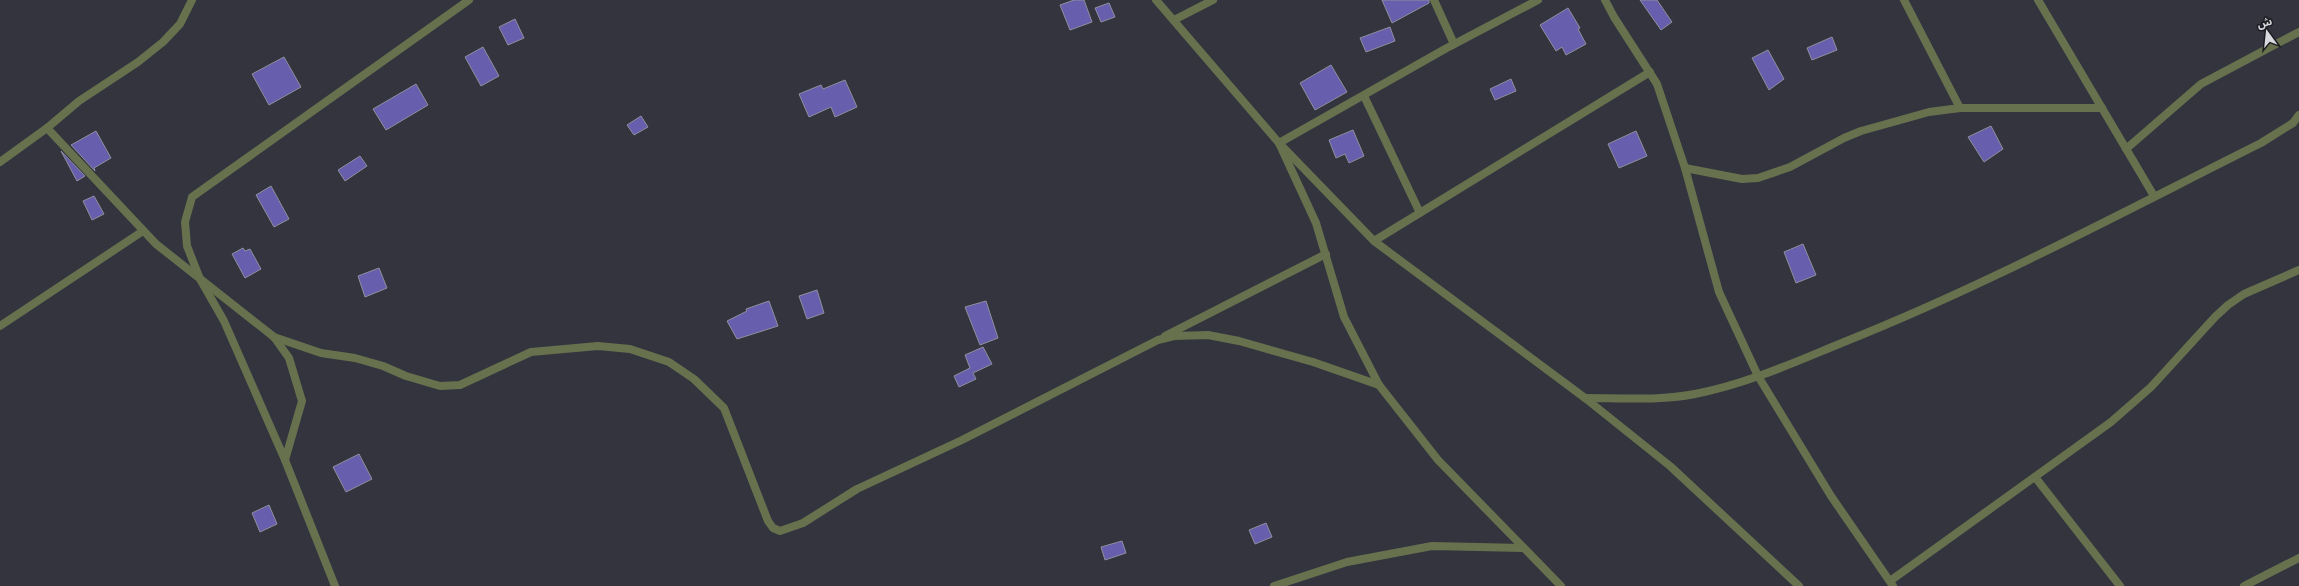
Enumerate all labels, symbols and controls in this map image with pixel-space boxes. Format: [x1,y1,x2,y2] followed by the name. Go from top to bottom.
[2247,12,2287,52] north arrow
[2256,15,2274,31] text: ش

